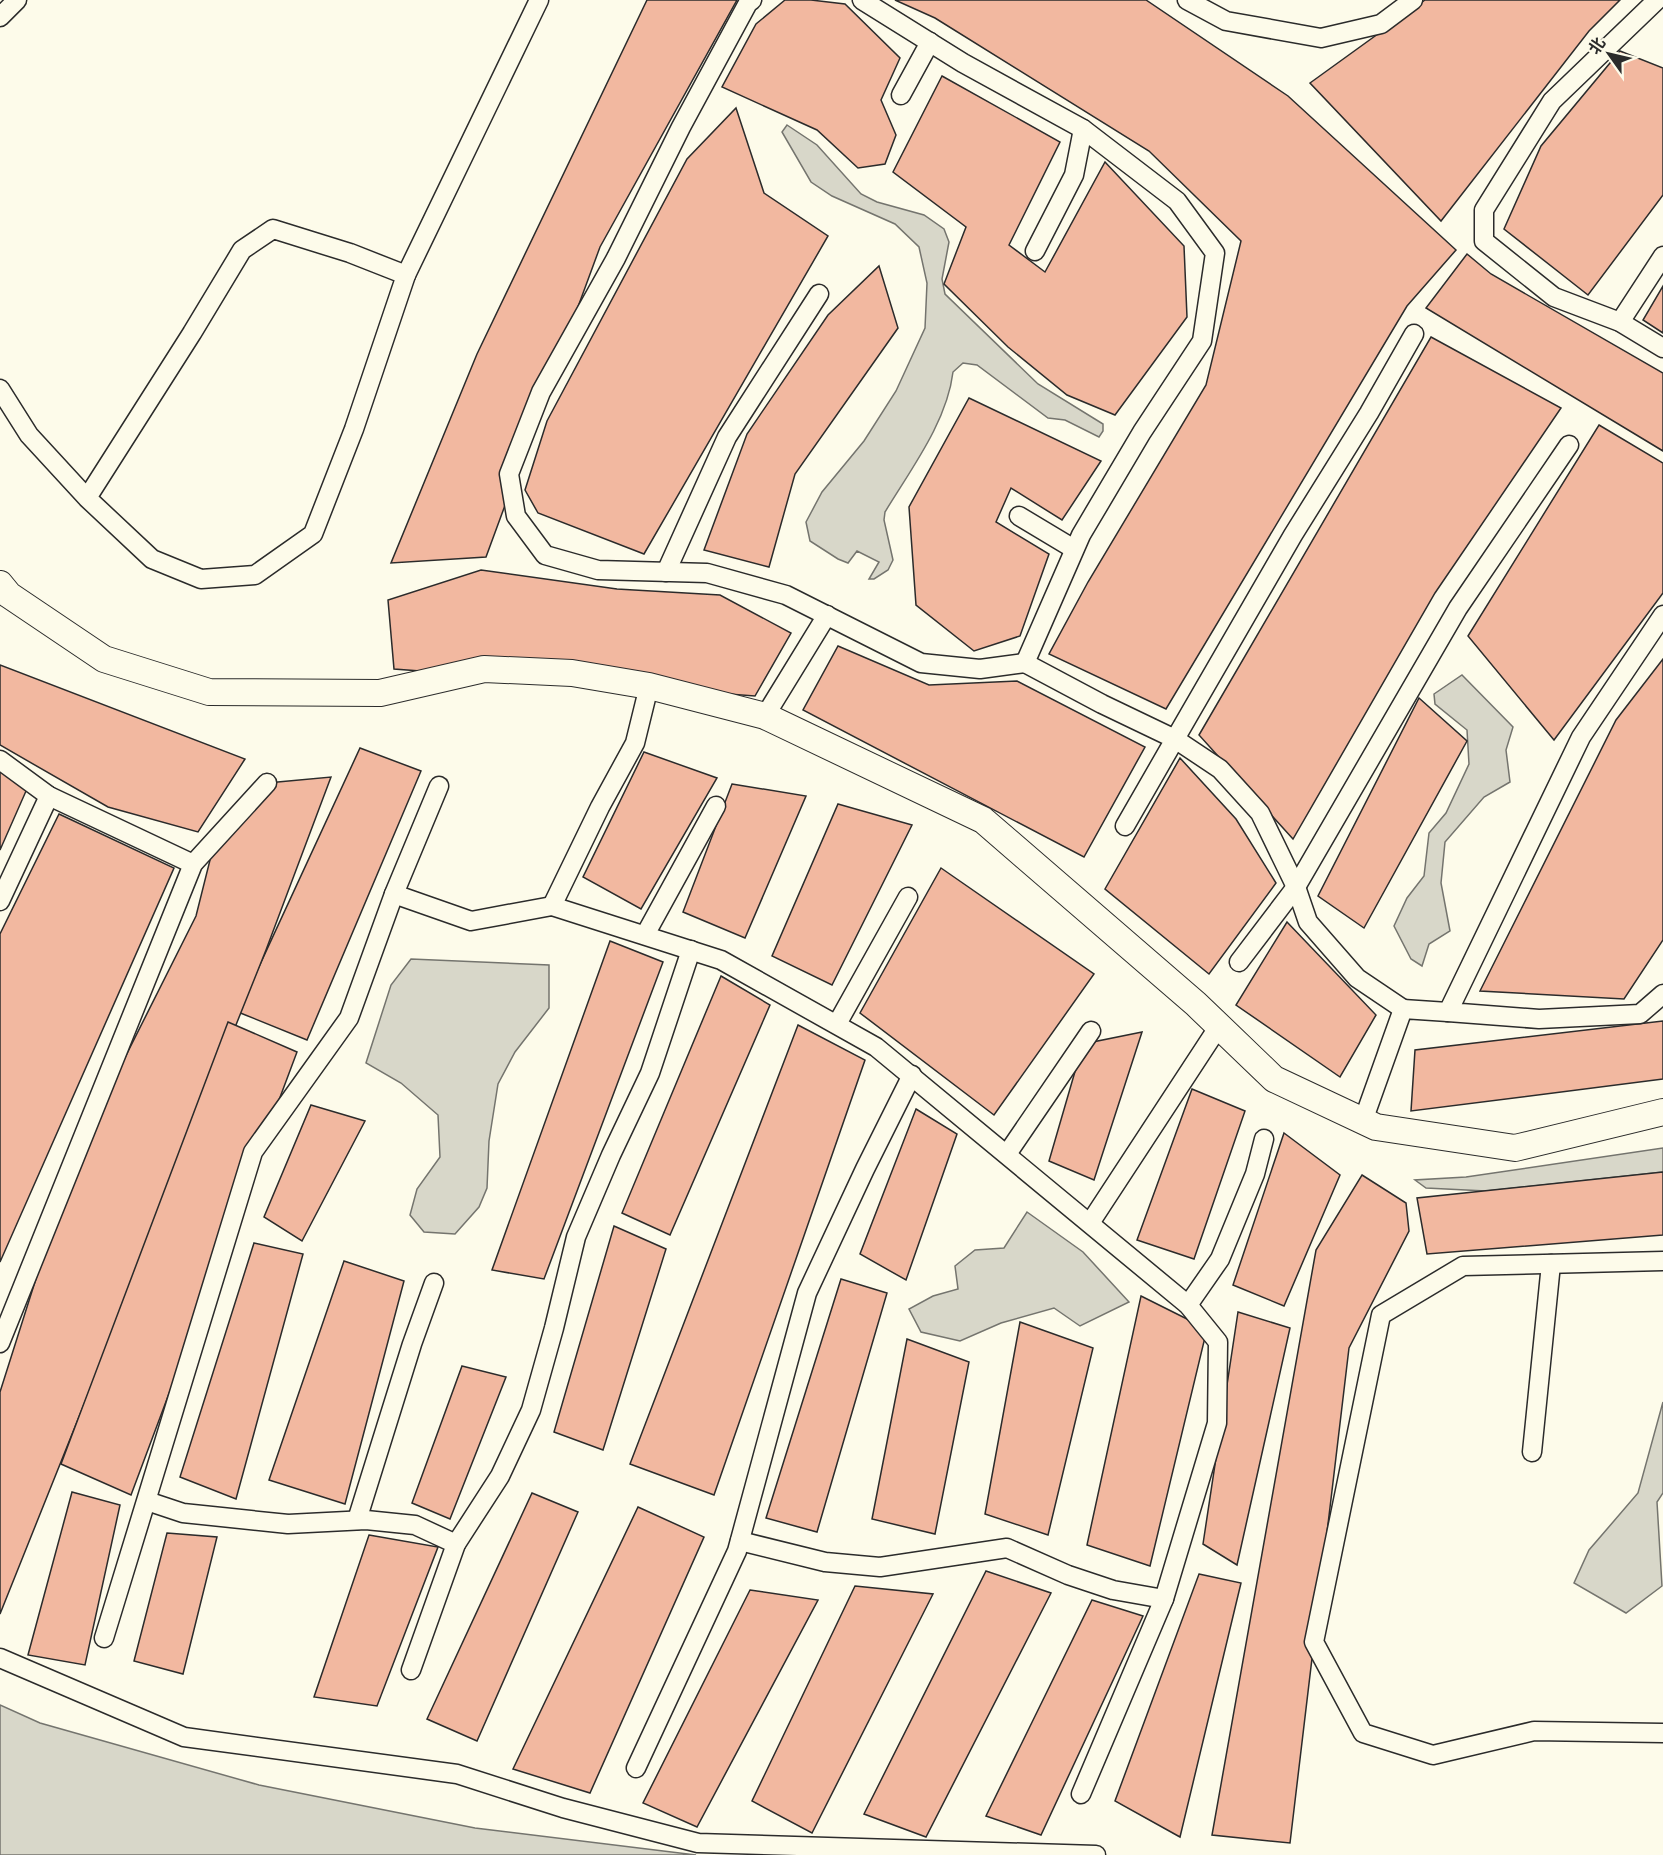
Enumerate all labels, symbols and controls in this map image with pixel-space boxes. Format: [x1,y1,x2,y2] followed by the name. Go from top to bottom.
[1579,24,1639,84] north arrow
[1581,32,1610,58] text: 北

